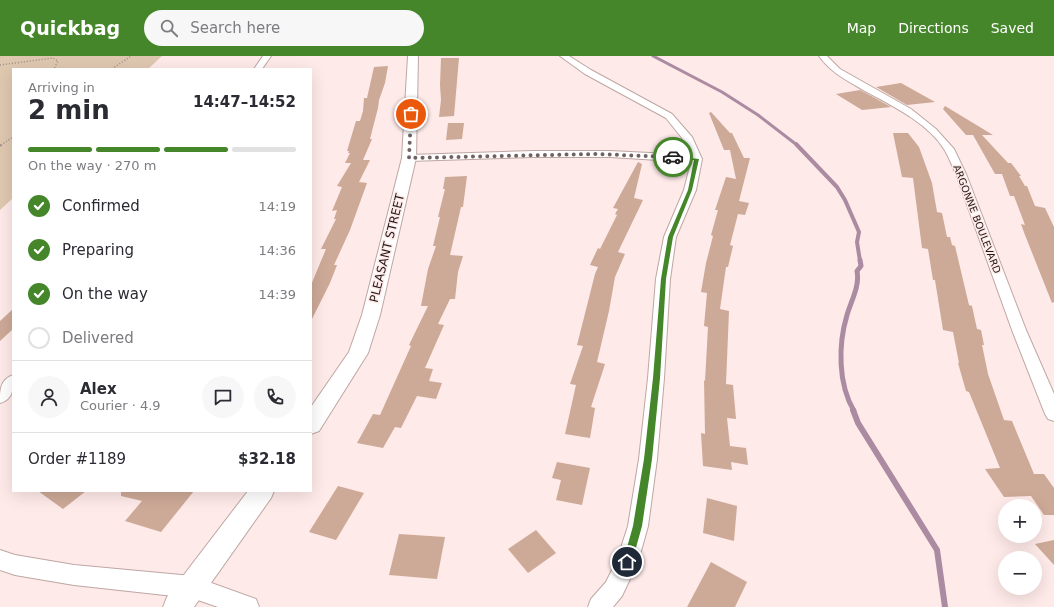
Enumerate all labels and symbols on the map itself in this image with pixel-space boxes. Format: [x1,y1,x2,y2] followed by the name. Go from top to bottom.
[394,97,428,131] pin
[653,137,693,177] courier
[951,163,1003,275] street label: ARGONNE BOULEVARD
[367,191,407,304] street label: PLEASANT STREET
[610,545,644,579] pin

